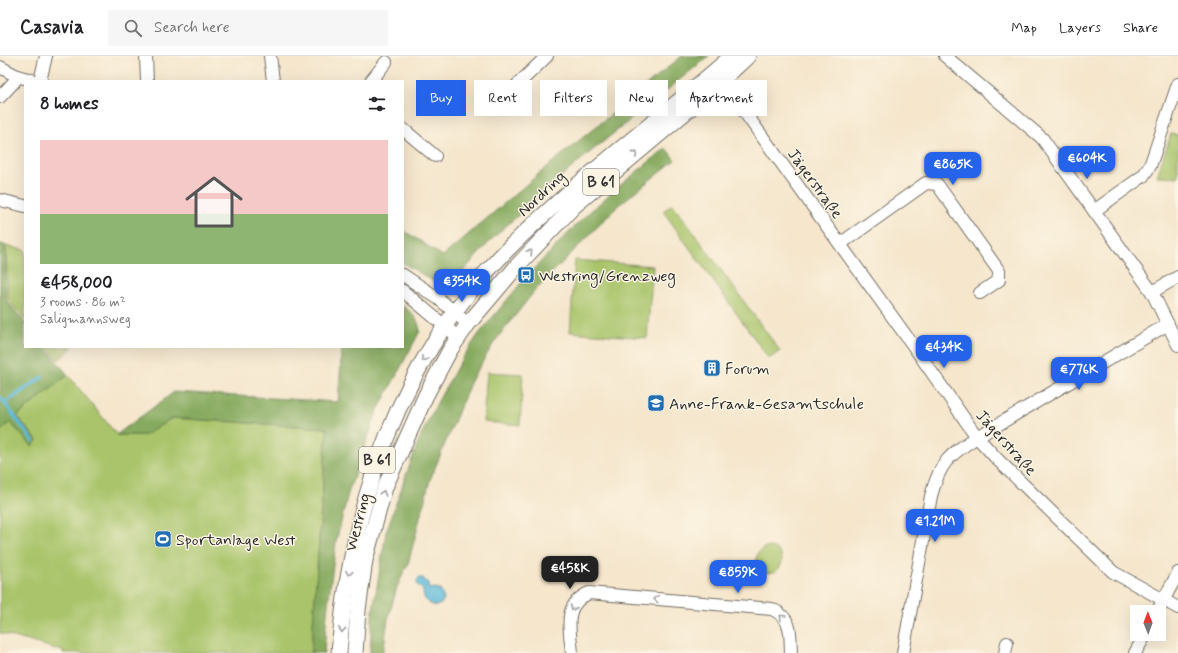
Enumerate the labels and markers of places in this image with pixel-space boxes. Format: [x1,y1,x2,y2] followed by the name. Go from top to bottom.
[1059,146,1115,180] pin: €604K
[925,152,981,186] pin: €865K
[516,265,536,285] bus stop icon: Westring/Grenzweg
[539,266,676,288] place label: Westring/Grenzweg
[434,269,490,303] pin: €354K
[916,335,972,369] pin: €434K
[1051,357,1107,391] pin: €776K
[702,358,722,378] building icon: Forum
[725,359,770,380] place label: Forum
[646,393,666,413] school or university icon: Anne-Frank-Gesamtschule
[669,394,864,415] place label: Anne-Frank-Gesamtschule
[902,509,968,543] pin: €1.21M
[153,529,173,549] sports icon: Sportanlage West
[176,530,296,551] place label: Sportanlage West
[542,556,598,590] pin: €458K
[710,560,766,594] pin: €859K

